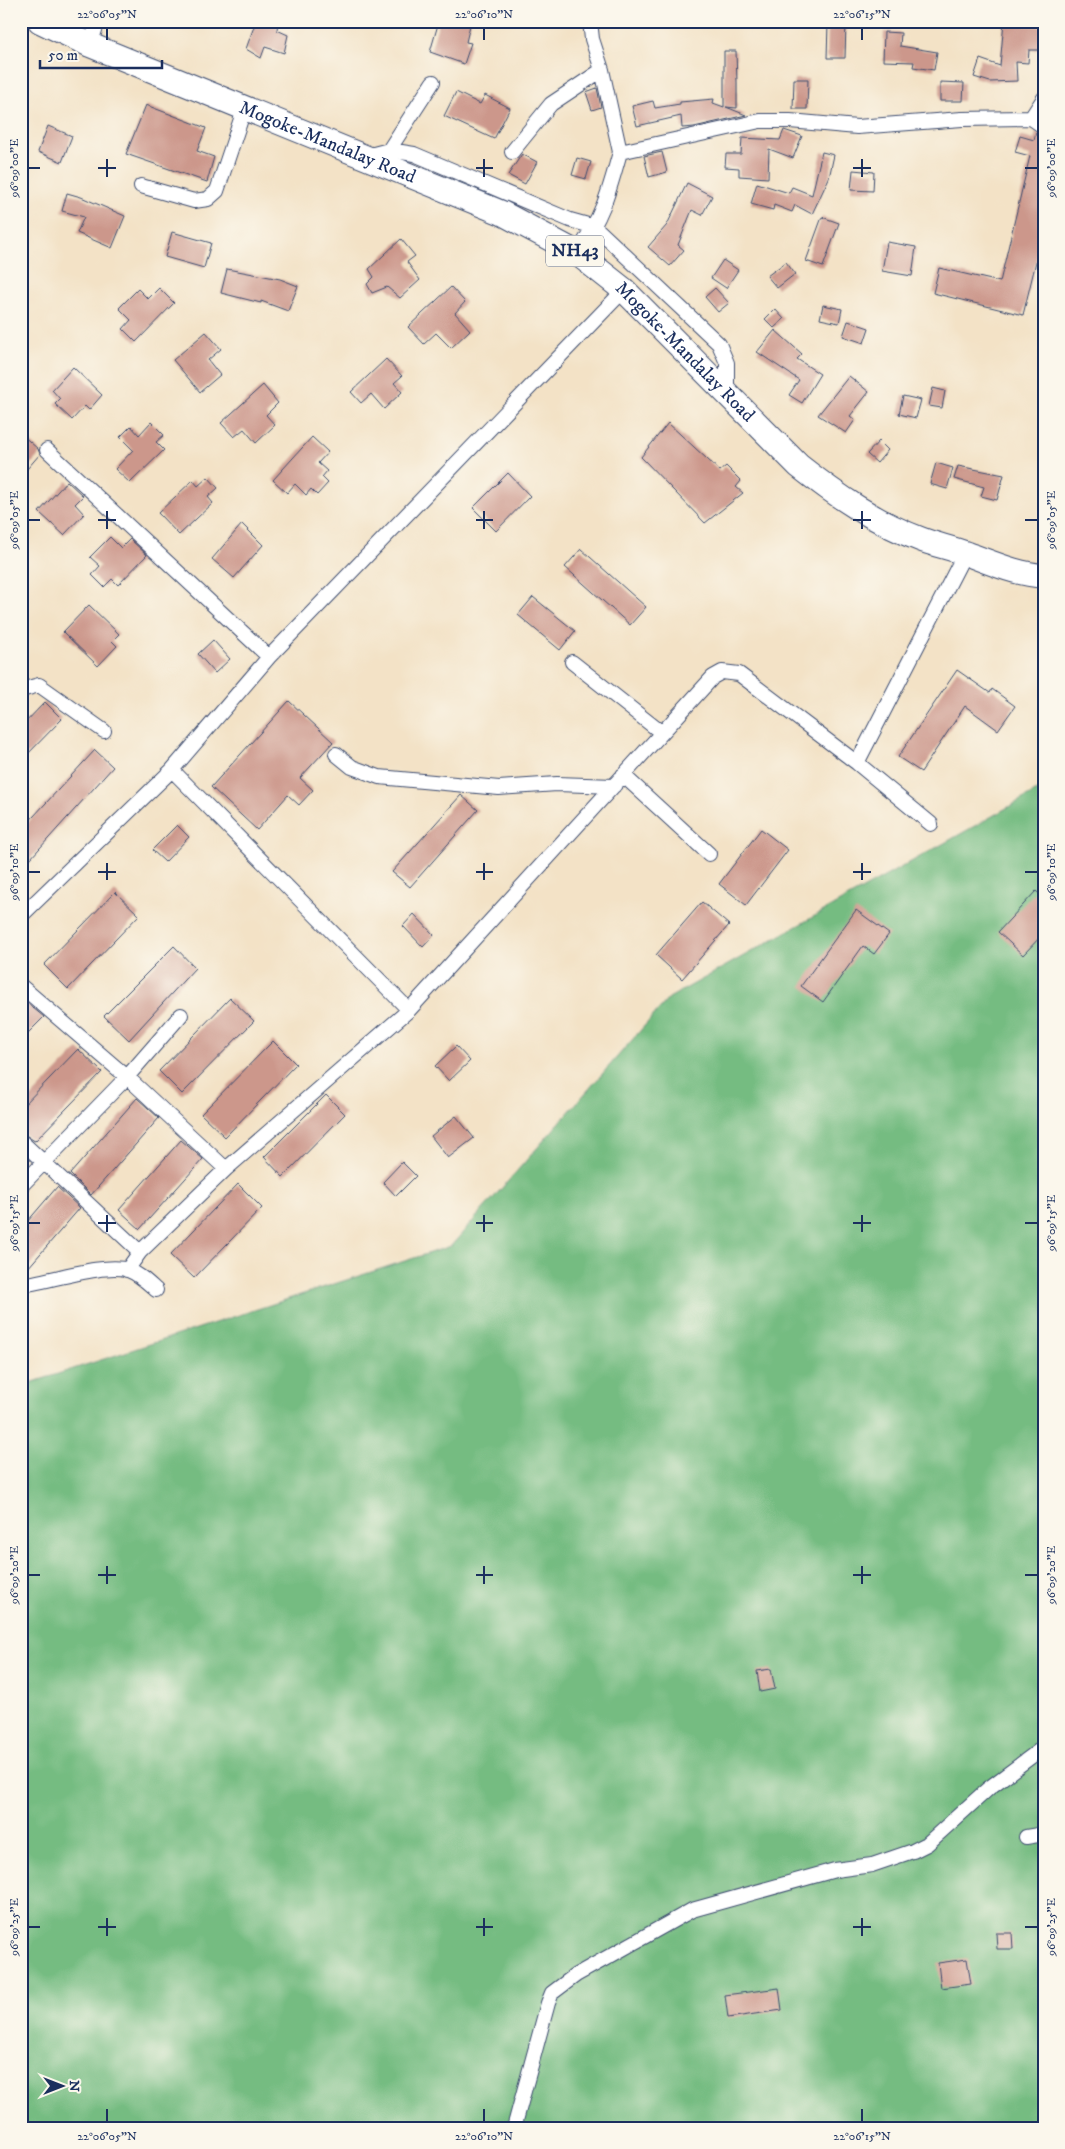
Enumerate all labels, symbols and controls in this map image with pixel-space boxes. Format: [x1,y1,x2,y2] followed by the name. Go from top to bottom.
[77,7,137,22] text: 22°06'05"N
[455,7,513,22] text: 22°06'10"N
[833,7,891,22] text: 22°06'15"N
[40,38,162,70] scale bar
[48,46,78,65] text: 50 m
[236,96,420,188] street label: Mogoke-Mandalay Road
[7,138,22,198] text: 96°09'00"E
[1044,138,1059,198] text: 96°09'00"E
[546,236,604,266] road number: NH43
[611,277,760,427] street label: Mogoke-Mandalay Road
[7,490,22,550] text: 96°09'05"E
[1044,490,1059,550] text: 96°09'05"E
[7,843,22,901] text: 96°09'10"E
[1044,843,1059,901] text: 96°09'10"E
[7,1194,22,1252] text: 96°09'15"E
[1044,1194,1059,1252] text: 96°09'15"E
[7,1545,22,1605] text: 96°09'20"E
[1044,1545,1059,1605] text: 96°09'20"E
[7,1898,22,1957] text: 96°09'25"E
[1044,1898,1059,1957] text: 96°09'25"E
[38,2062,88,2112] north arrow
[65,2080,83,2092] text: N
[77,2129,137,2144] text: 22°06'05"N
[455,2129,513,2144] text: 22°06'10"N
[833,2129,891,2144] text: 22°06'15"N

